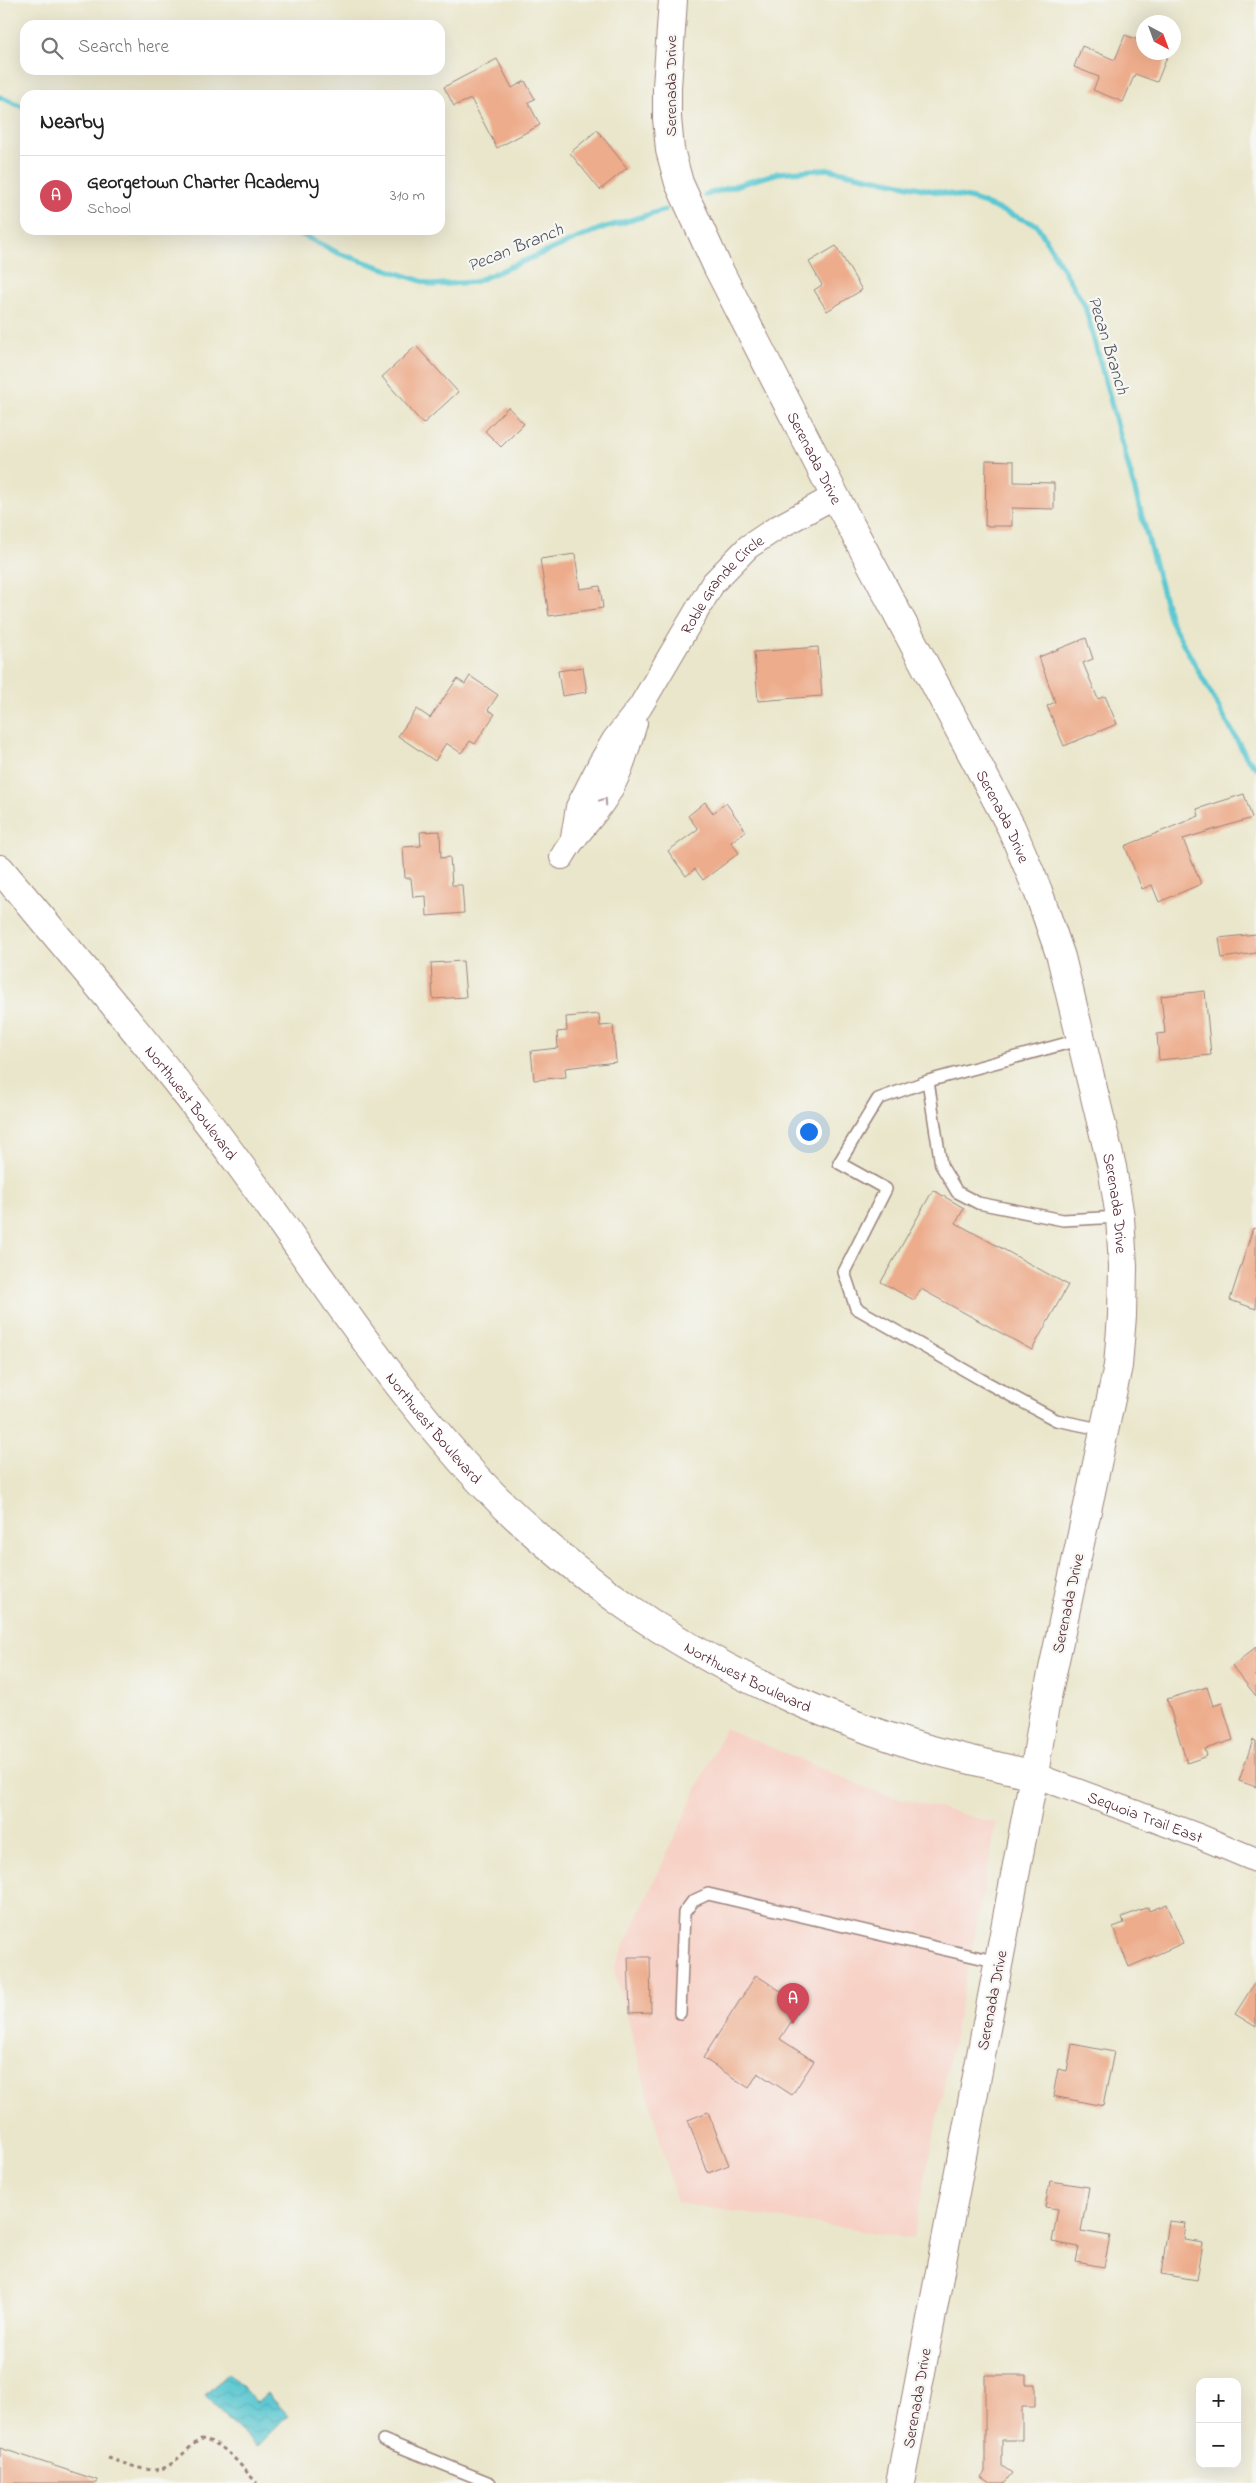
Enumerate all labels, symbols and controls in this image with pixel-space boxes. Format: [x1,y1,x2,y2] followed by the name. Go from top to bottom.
[1136,15,1181,60] north arrow
[20,20,445,75] search box
[38,34,66,62] icon: search
[78,34,169,61] text: Search here
[660,35,684,137] street label: Serenada Drive
[40,108,104,138] text: Nearby
[87,170,319,197] text: Georgetown Charter Academy
[51,184,61,208] text: A
[390,184,425,208] text: 310 m
[87,197,131,221] text: School
[464,218,568,280] water label: Pecan Branch
[1080,293,1134,398] water label: Pecan Branch
[780,408,848,510] street label: Serenada Drive
[675,529,770,640] street label: Roble Grande Circle
[969,766,1035,868] street label: Serenada Drive
[598,797,607,806] one-way arrow
[138,1041,242,1166] street label: Northwest Boulevard
[796,1119,822,1145] your location
[1095,1151,1132,1255] street label: Serenada Drive
[379,1368,487,1490] street label: Northwest Boulevard
[1047,1551,1091,1655] street label: Serenada Drive
[679,1636,814,1720] street label: Northwest Boulevard
[1084,1786,1207,1851] street label: Sequoia Trail East
[972,1948,1015,2052] street label: Serenada Drive
[777,1983,809,2024] pin: A
[897,2346,939,2450] street label: Serenada Drive
[1196,2378,1241,2468] map controls
[1196,2378,1241,2423] button: +
[1196,2423,1241,2468] button: −

